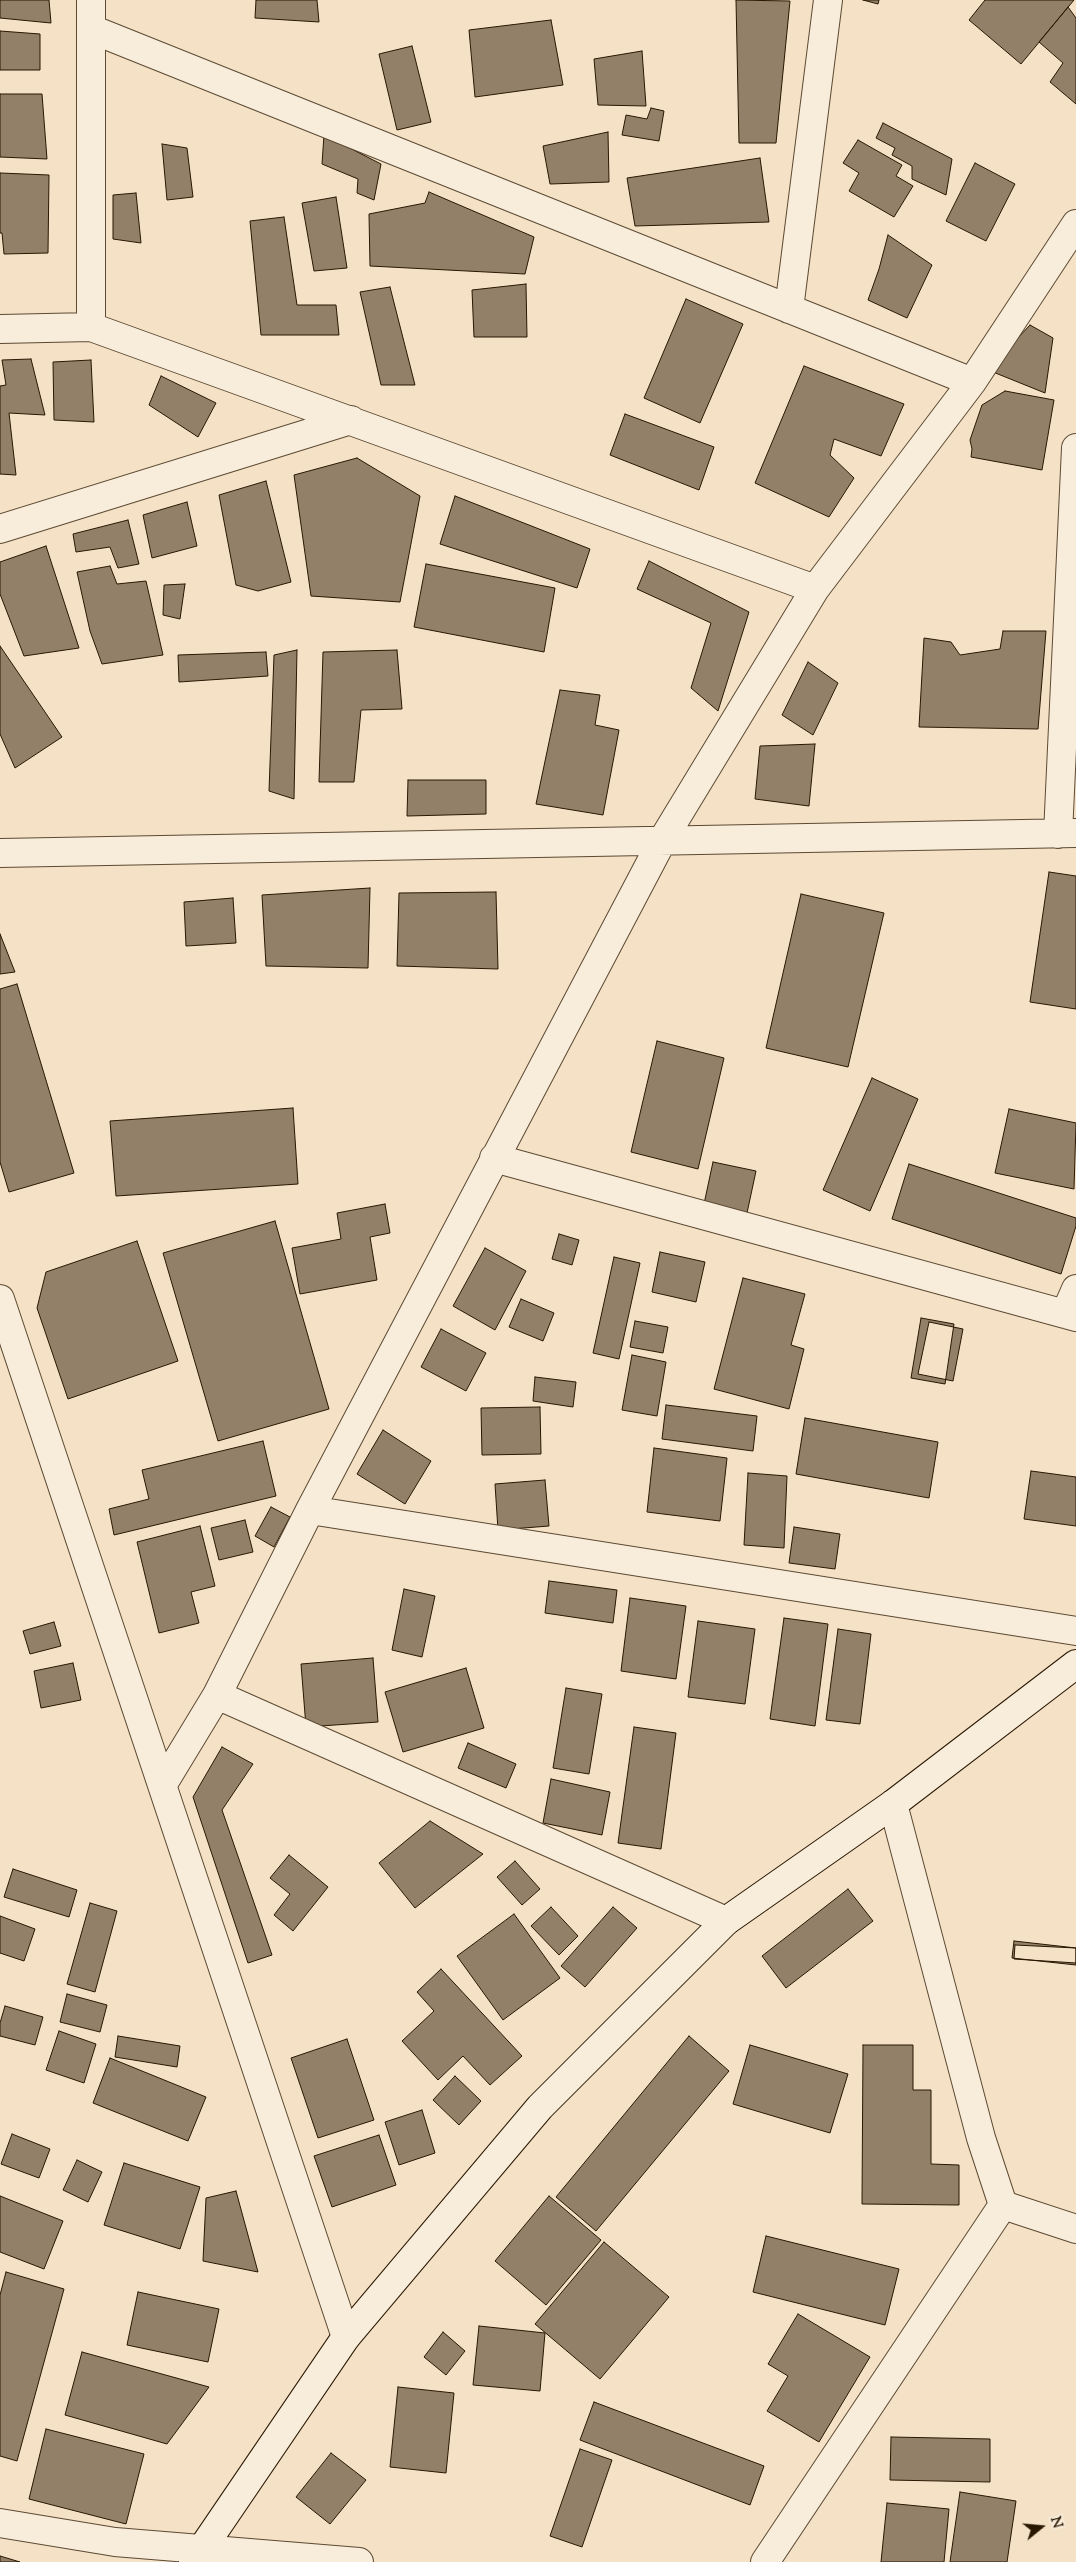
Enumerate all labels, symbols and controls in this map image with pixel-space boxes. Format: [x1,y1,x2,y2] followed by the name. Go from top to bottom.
[1016,2502,1066,2552] north arrow
[1044,2514,1067,2531] text: N

